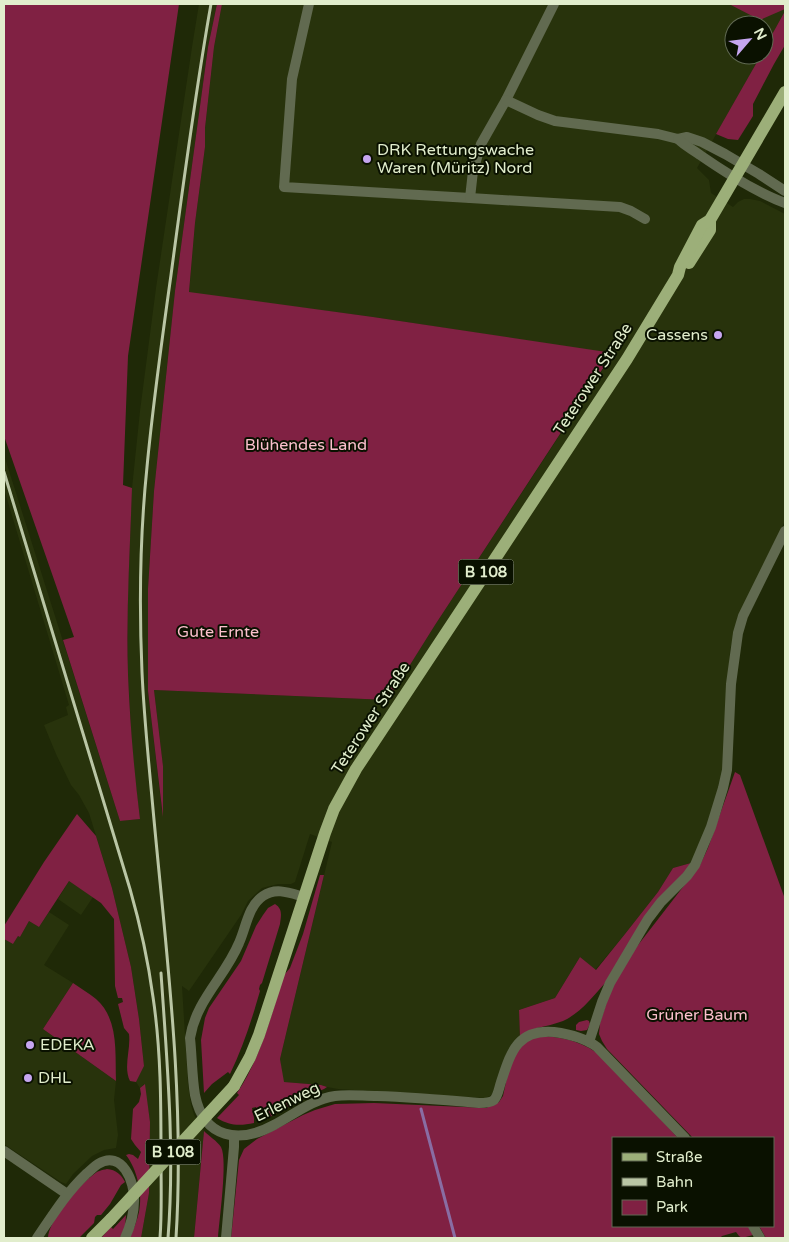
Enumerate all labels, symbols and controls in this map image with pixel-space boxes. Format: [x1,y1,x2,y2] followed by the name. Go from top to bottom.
[724,15,774,65] north arrow
[750,25,770,43] text: N
[377,140,534,178] place label: DRK Rettungswache Waren (Müritz) Nord
[361,153,373,165] marker: DRK Rettungswache Waren (Müritz) Nord
[549,319,637,439] street label: Teterower Straße
[646,325,708,345] place label: Cassens
[712,329,724,341] marker: Cassens
[245,435,367,455] park label: Blühendes Land
[458,560,514,584] road number: B 108
[177,622,259,642] park label: Gute Ernte
[327,658,415,778] street label: Teterower Straße
[646,1005,748,1025] park label: Grüner Baum
[40,1035,95,1055] place label: EDEKA
[24,1039,36,1051] marker: EDEKA
[38,1068,71,1088] place label: DHL
[22,1072,34,1084] marker: DHL
[251,1078,323,1126] street label: Erlenweg
[612,1137,774,1227] legend
[146,1140,200,1164] road number: B 108
[656,1148,702,1166] text: Straße
[656,1173,693,1191] text: Bahn
[656,1198,688,1216] text: Park

